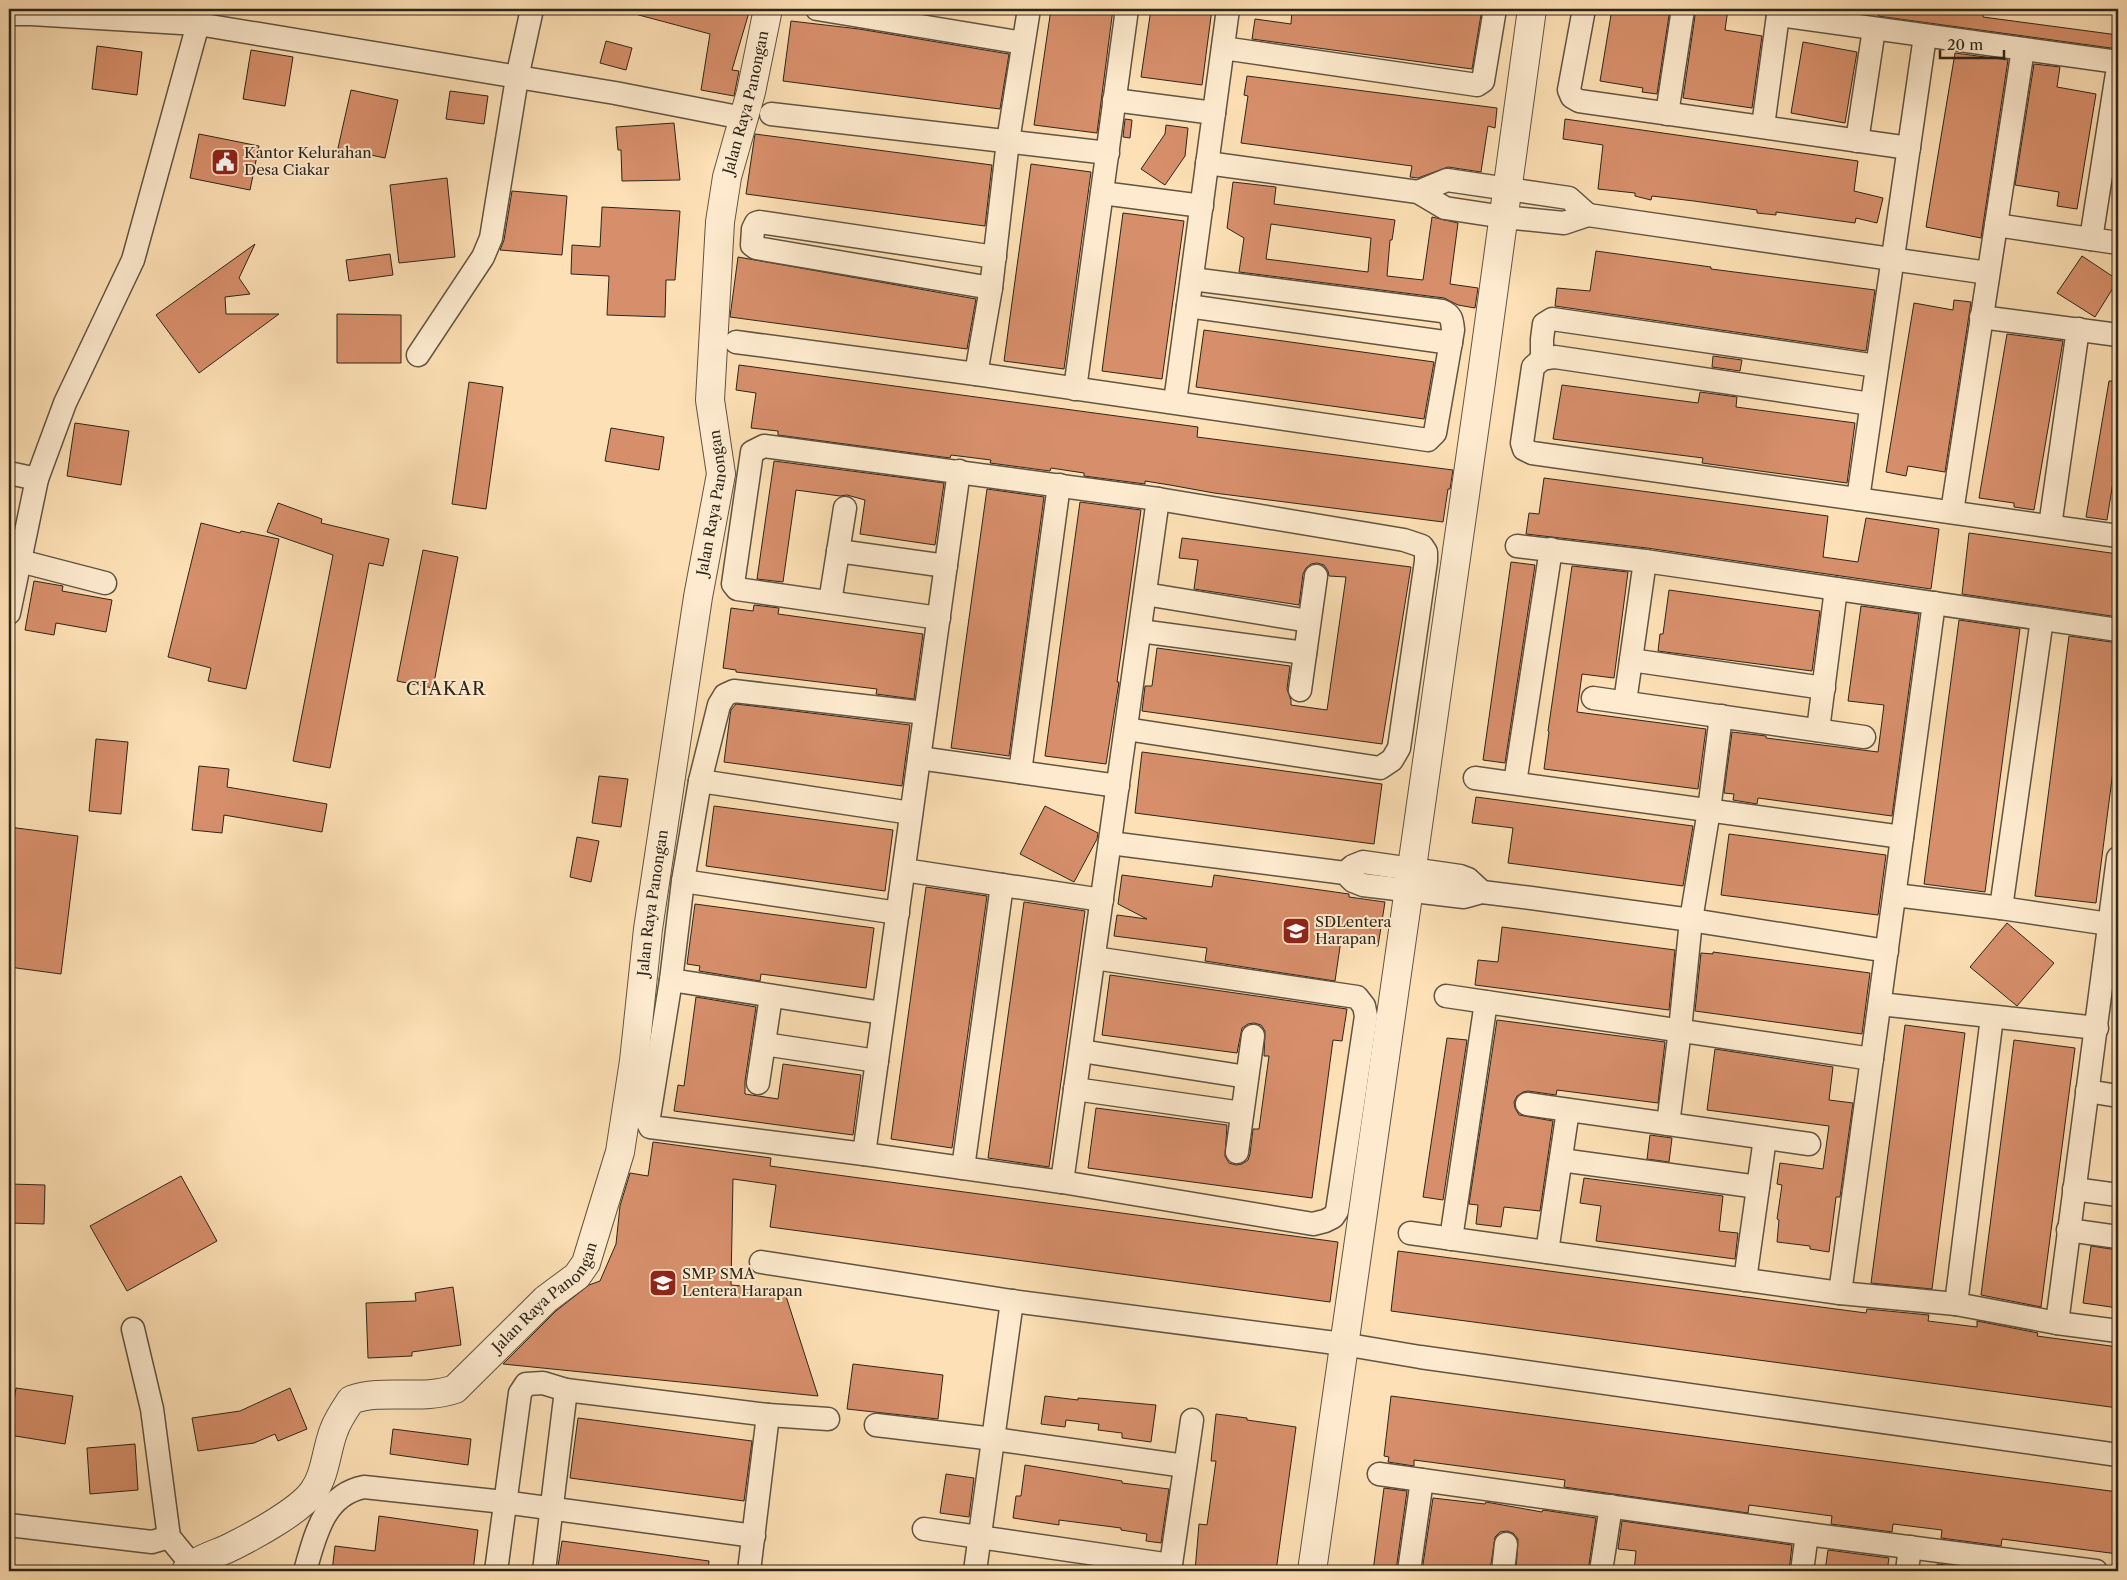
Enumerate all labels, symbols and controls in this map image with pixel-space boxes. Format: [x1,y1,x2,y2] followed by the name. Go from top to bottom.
[718,28,772,178] street label: Jalan Raya Panongan
[1940,28,2003,60] scale bar
[1947,35,1983,54] text: 20 m
[244,143,372,179] place label: Kantor Kelurahan Desa Ciakar
[210,147,240,177] public building icon: Kantor Kelurahan Desa Ciakar
[692,428,730,579] street label: Jalan Raya Panongan
[406,678,486,700] district label: CIAKAR
[633,828,672,979] street label: Jalan Raya Panongan
[1315,912,1392,948] place label: SDLentera Harapan
[1281,916,1311,946] school or university icon: SDLentera Harapan
[486,1239,601,1357] street label: Jalan Raya Panongan
[682,1264,803,1300] place label: SMP SMA Lentera Harapan
[648,1268,678,1298] school or university icon: SMP SMA Lentera Harapan

